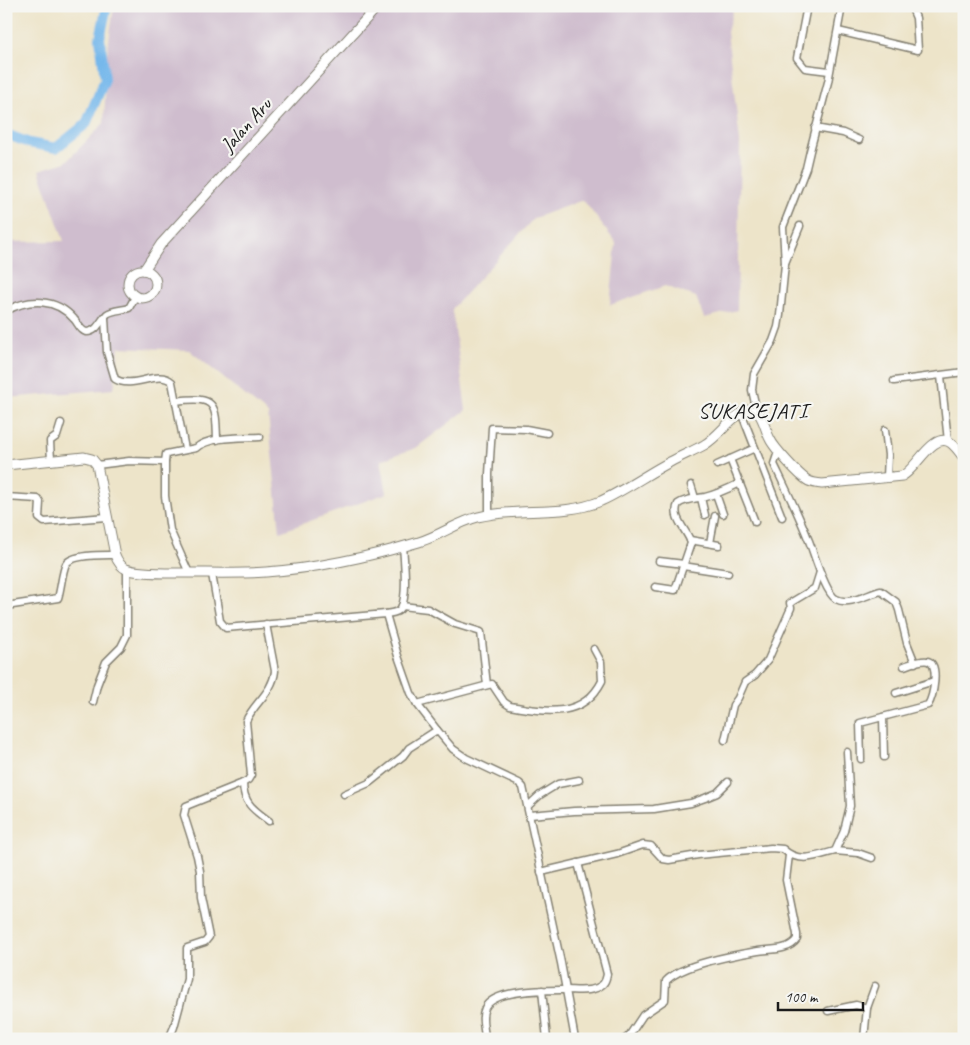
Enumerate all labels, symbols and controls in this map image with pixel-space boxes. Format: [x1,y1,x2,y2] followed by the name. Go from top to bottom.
[214,91,278,158] street label: Jalan Aru
[698,397,812,425] district label: SUKASEJATI
[778,980,862,1012] scale bar
[785,988,819,1007] text: 100 m

